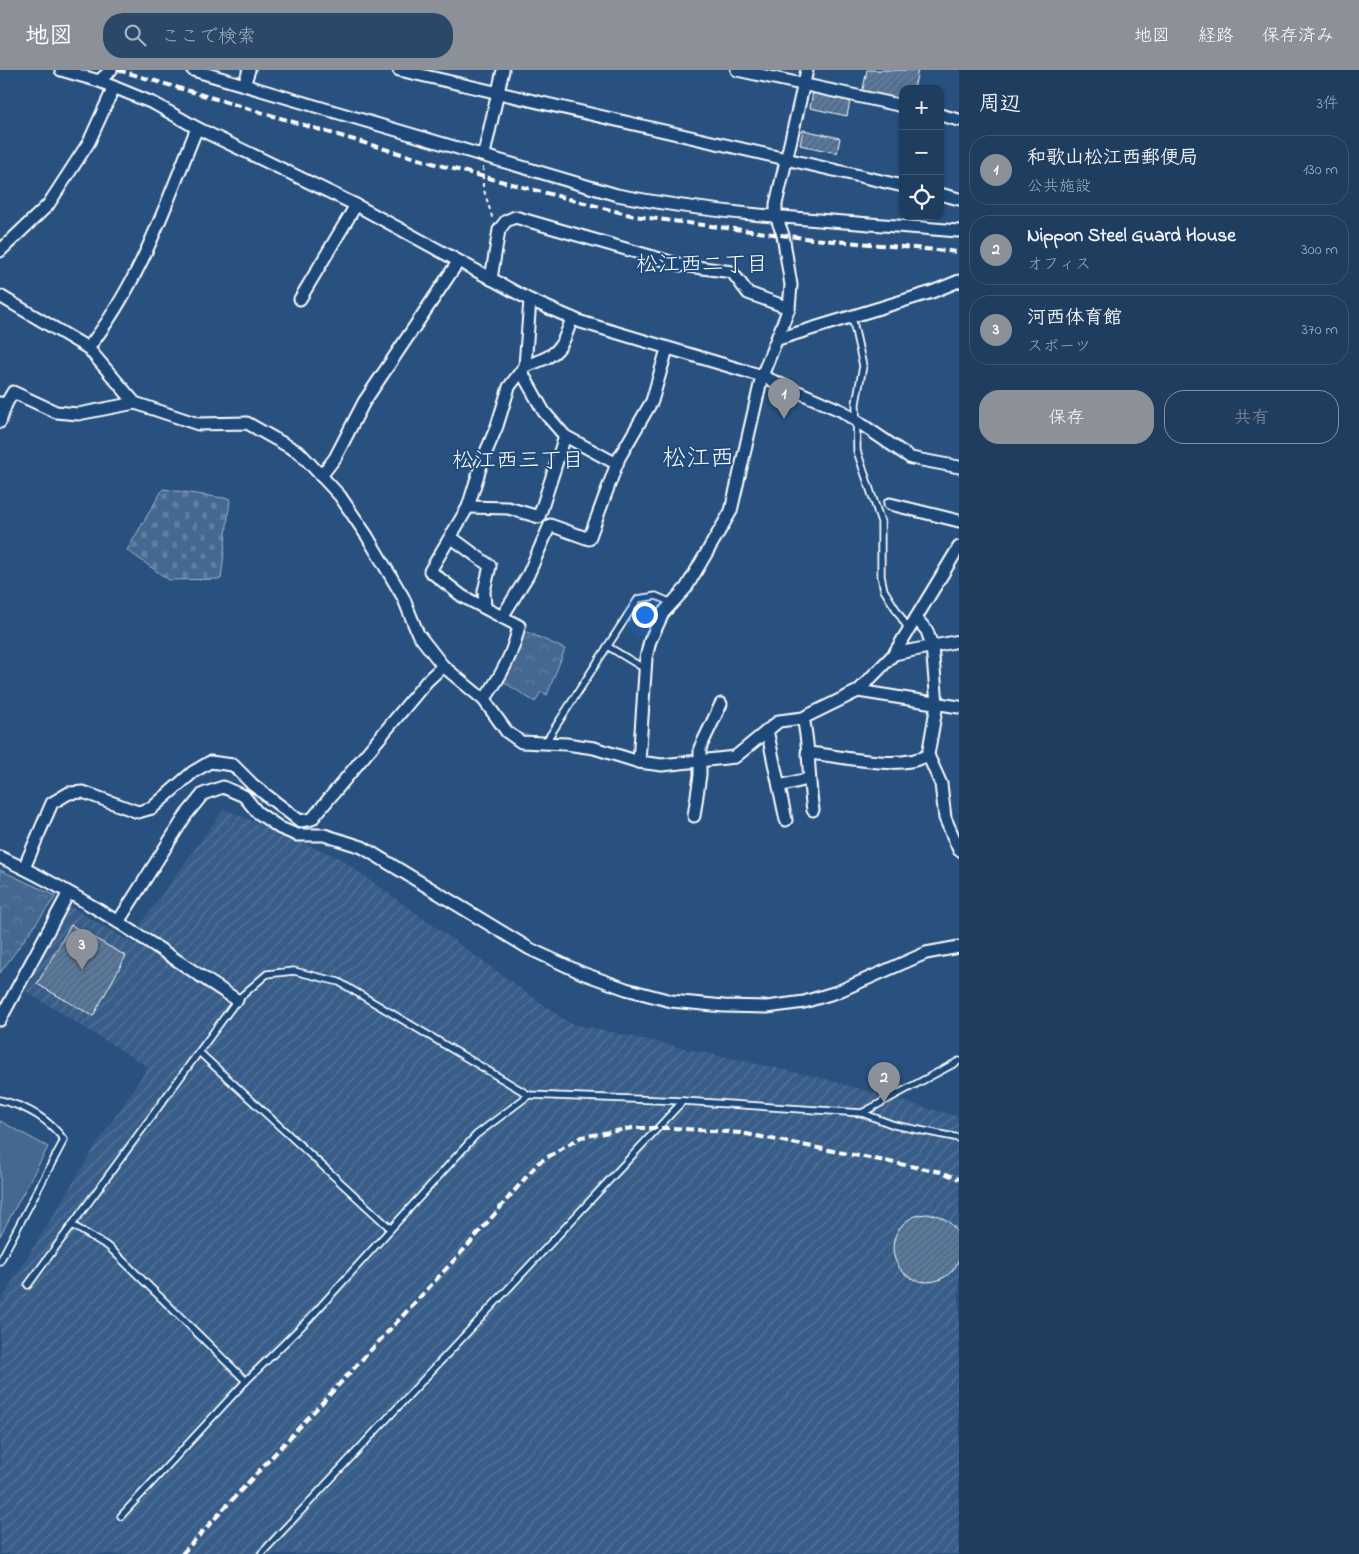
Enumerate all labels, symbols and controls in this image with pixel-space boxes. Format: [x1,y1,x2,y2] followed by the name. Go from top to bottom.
[103,13,453,58] search box
[25,20,73,55] text: 地図
[121,21,149,49] icon: search
[161,24,256,51] text: ここで検索
[1134,24,1170,50] text: 地図
[1198,24,1234,50] text: 経路
[1262,24,1334,50] text: 保存済み
[899,85,944,220] map controls
[899,85,944,130] button: +
[979,90,1021,120] text: 周辺
[1316,92,1339,116] text: 3件
[899,130,944,175] button: −
[1027,145,1198,172] text: 和歌山松江西郵便局
[993,158,999,182] text: 1
[1303,158,1338,182] text: 130 m
[899,175,944,220] button: locate
[1027,175,1091,199] text: 公共施設
[1027,223,1236,250] text: Nippon Steel Guard House
[992,238,1000,262] text: 2
[1301,238,1338,262] text: 300 m
[636,250,768,282] district label: 松江西二丁目
[1027,253,1091,277] text: オフィス
[1027,305,1122,332] text: 河西体育館
[993,318,999,342] text: 3
[1301,318,1338,342] text: 370 m
[1027,335,1091,359] text: スポーツ
[768,378,800,419] pin: 1
[979,390,1154,444] button: 保存
[1164,390,1339,444] button: 共有
[662,442,734,477] district label: 松江西
[452,446,584,478] district label: 松江西三丁目
[632,602,658,628] your location
[66,929,98,970] pin: 3
[868,1062,900,1103] pin: 2

